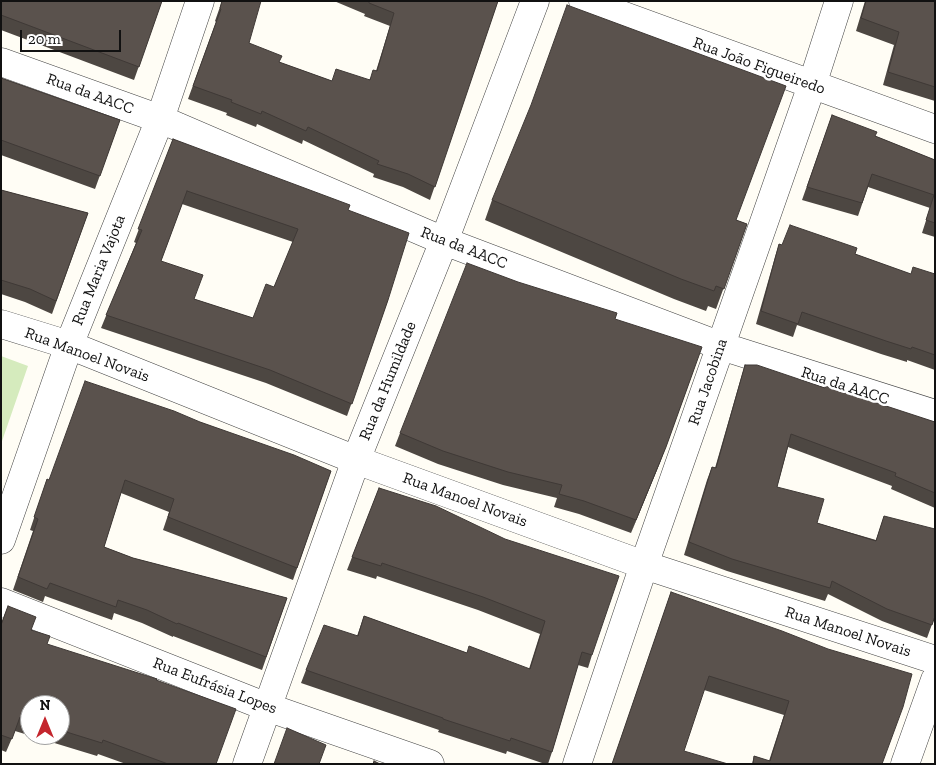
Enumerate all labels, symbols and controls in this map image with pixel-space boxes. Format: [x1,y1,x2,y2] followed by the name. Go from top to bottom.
[22,20,124,52] scale bar
[28,30,61,48] text: 20 m
[690,33,828,99] street label: Rua João Figueiredo
[44,69,136,119] street label: Rua da AACC
[68,212,130,328] street label: Rua Maria Vajota
[418,223,510,273] street label: Rua da AACC
[355,319,421,443] street label: Rua da Humildade
[22,324,152,386] street label: Rua Manoel Novais
[684,336,732,428] street label: Rua Jacobina
[799,363,891,409] street label: Rua da AACC
[400,469,530,531] street label: Rua Manoel Novais
[783,603,913,661] street label: Rua Manoel Novais
[150,654,280,718] street label: Rua Eufrásia Lopes
[20,695,70,745] north arrow
[40,697,50,714] text: N

